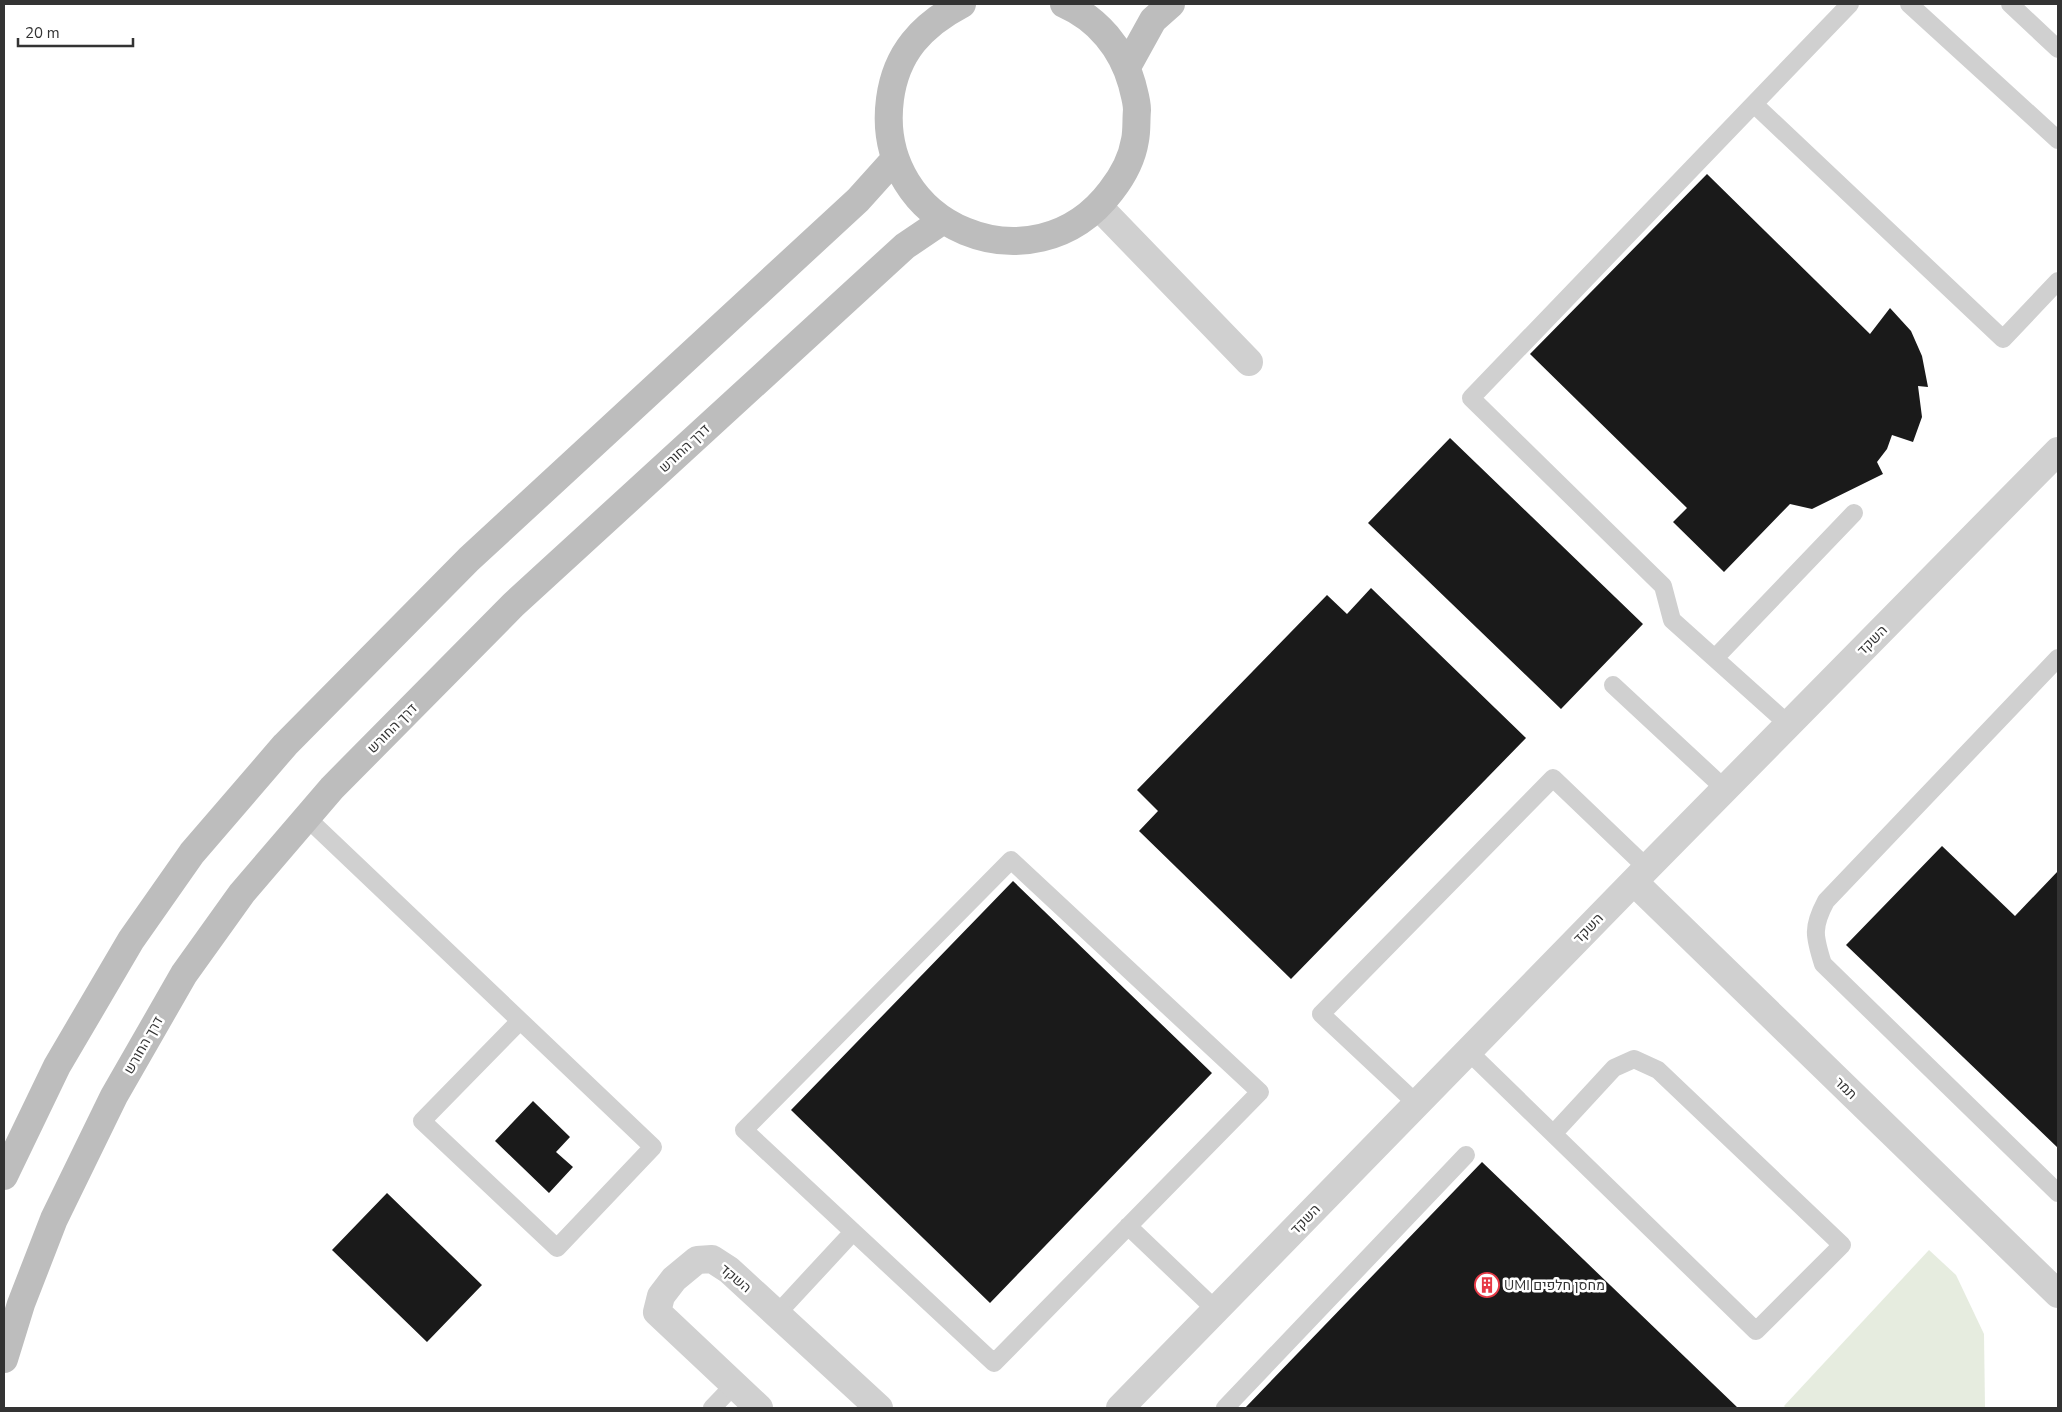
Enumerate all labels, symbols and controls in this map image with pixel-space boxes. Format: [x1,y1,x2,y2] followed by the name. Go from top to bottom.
[18,15,132,47] scale bar
[25,23,60,43] text: 20 m
[655,420,714,477] street label: דרך החורש
[1853,621,1892,660] street label: השקד
[363,699,422,758] street label: דרך החורש
[1569,909,1607,948] street label: השקד
[119,1013,168,1078] street label: דרך החורש
[1830,1073,1861,1104] street label: תמר
[1286,1200,1324,1239] street label: השקד
[716,1260,755,1297] street label: השקד
[1474,1272,1500,1298] building icon: UMI מחסן חלפים
[1504,1276,1605,1295] place label: UMI מחסן חלפים

